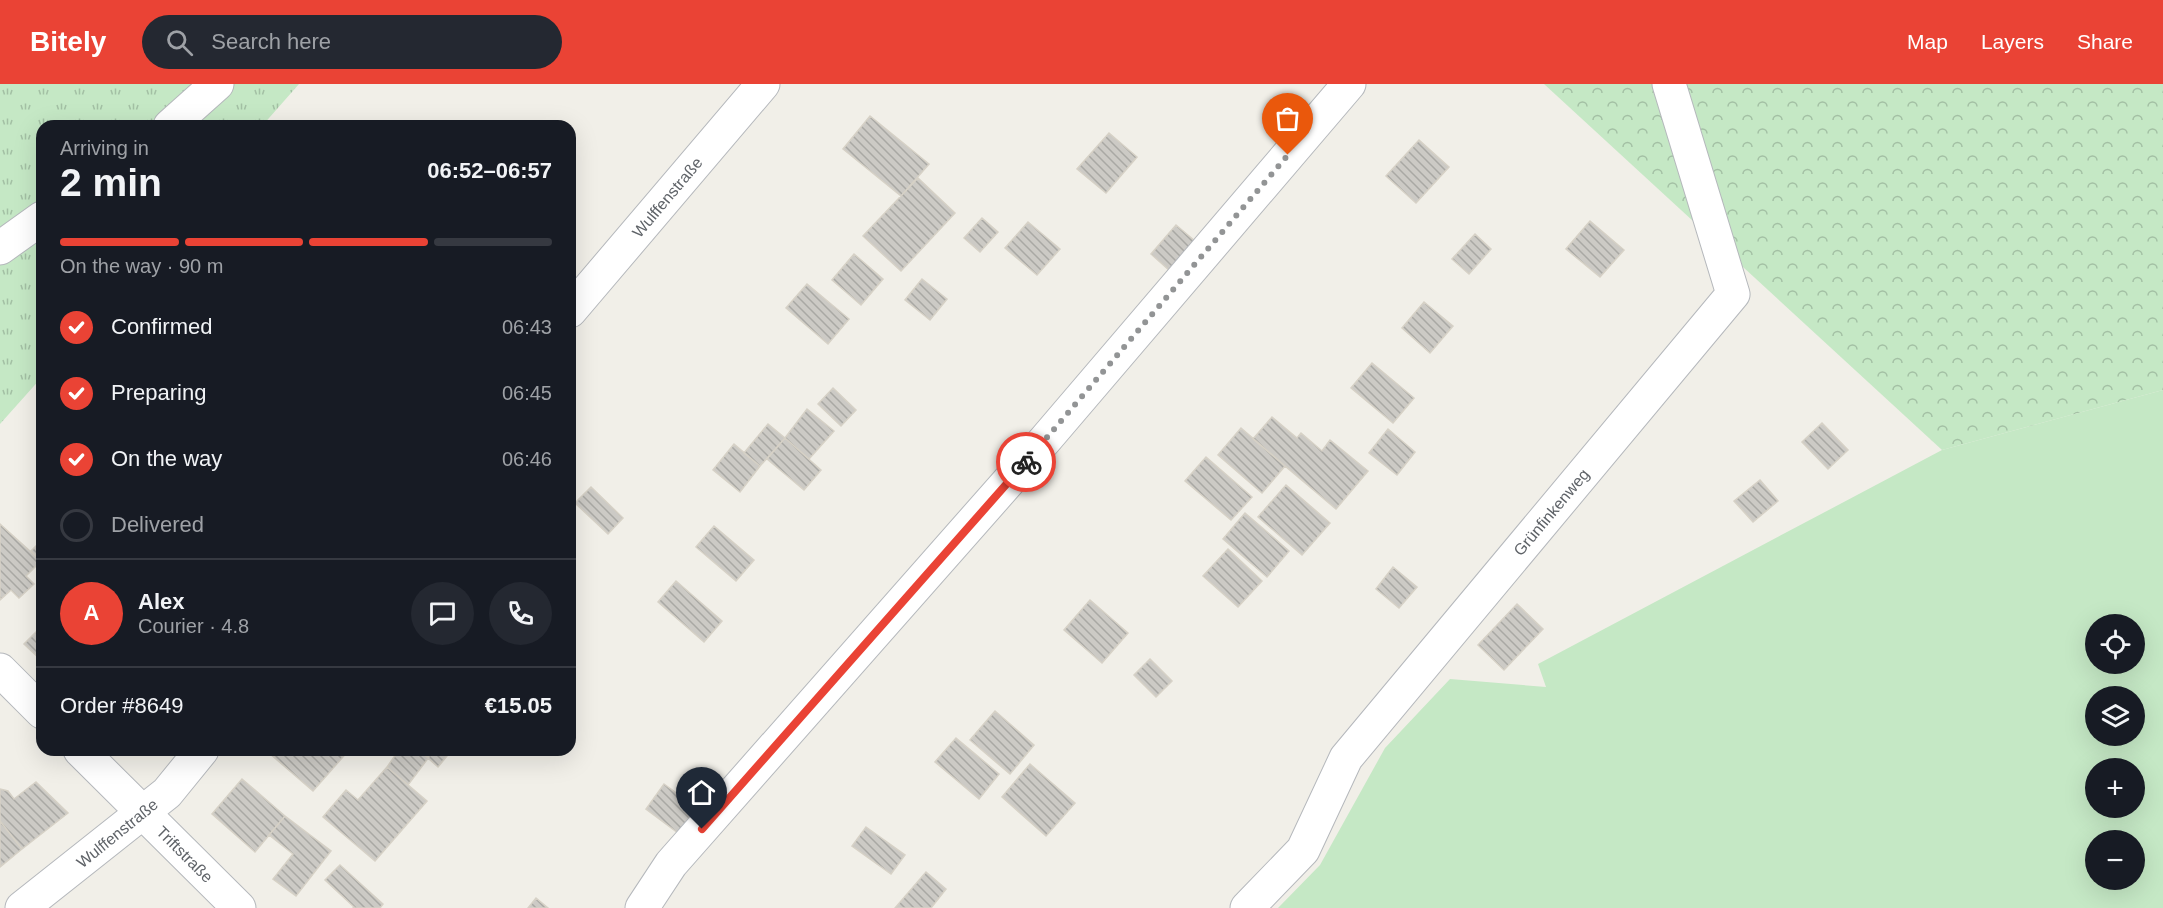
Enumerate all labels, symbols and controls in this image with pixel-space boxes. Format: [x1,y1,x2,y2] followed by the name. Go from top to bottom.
[142,15,562,69] search box
[30,26,106,57] text: Bitely
[163,26,196,59] icon: search
[211,29,331,54] text: Search here
[1907,30,1948,53] text: Map
[1981,30,2044,53] text: Layers
[2077,30,2133,53] text: Share
[1262,93,1313,155] pin
[1271,102,1304,135] icon: bag
[60,137,149,159] text: Arriving in
[629,154,706,241] street label: Wulffenstraße
[427,158,552,183] text: 06:52–06:57
[60,161,162,204] text: 2 min
[60,255,223,277] text: On the way · 90 m
[60,311,93,344] icon: check
[111,314,212,339] text: Confirmed
[502,316,552,338] text: 06:43
[60,377,93,410] icon: check
[111,380,206,405] text: Preparing
[502,382,552,404] text: 06:45
[996,432,1056,492] courier
[60,443,93,476] icon: check
[111,446,222,471] text: On the way
[1010,446,1043,479] icon: bike
[502,448,552,470] text: 06:46
[1510,466,1592,559] street label: Grünfinkenweg
[111,512,204,537] text: Delivered
[411,582,474,645] button: chat
[489,582,552,645] button: phone
[138,589,184,614] text: Alex
[84,600,99,625] text: A
[2085,614,2145,890] map controls
[2085,614,2145,674] button: locate
[138,615,249,637] text: Courier · 4.8
[2085,686,2145,746] button: layers
[60,693,184,718] text: Order #8649
[485,693,552,718] text: €15.05
[2085,758,2145,818] button: +
[676,767,727,829] pin
[685,776,718,809] icon: home
[73,796,161,871] street label: Wulffenstraße
[153,823,216,886] street label: Triftstraße
[2085,830,2145,890] button: −

